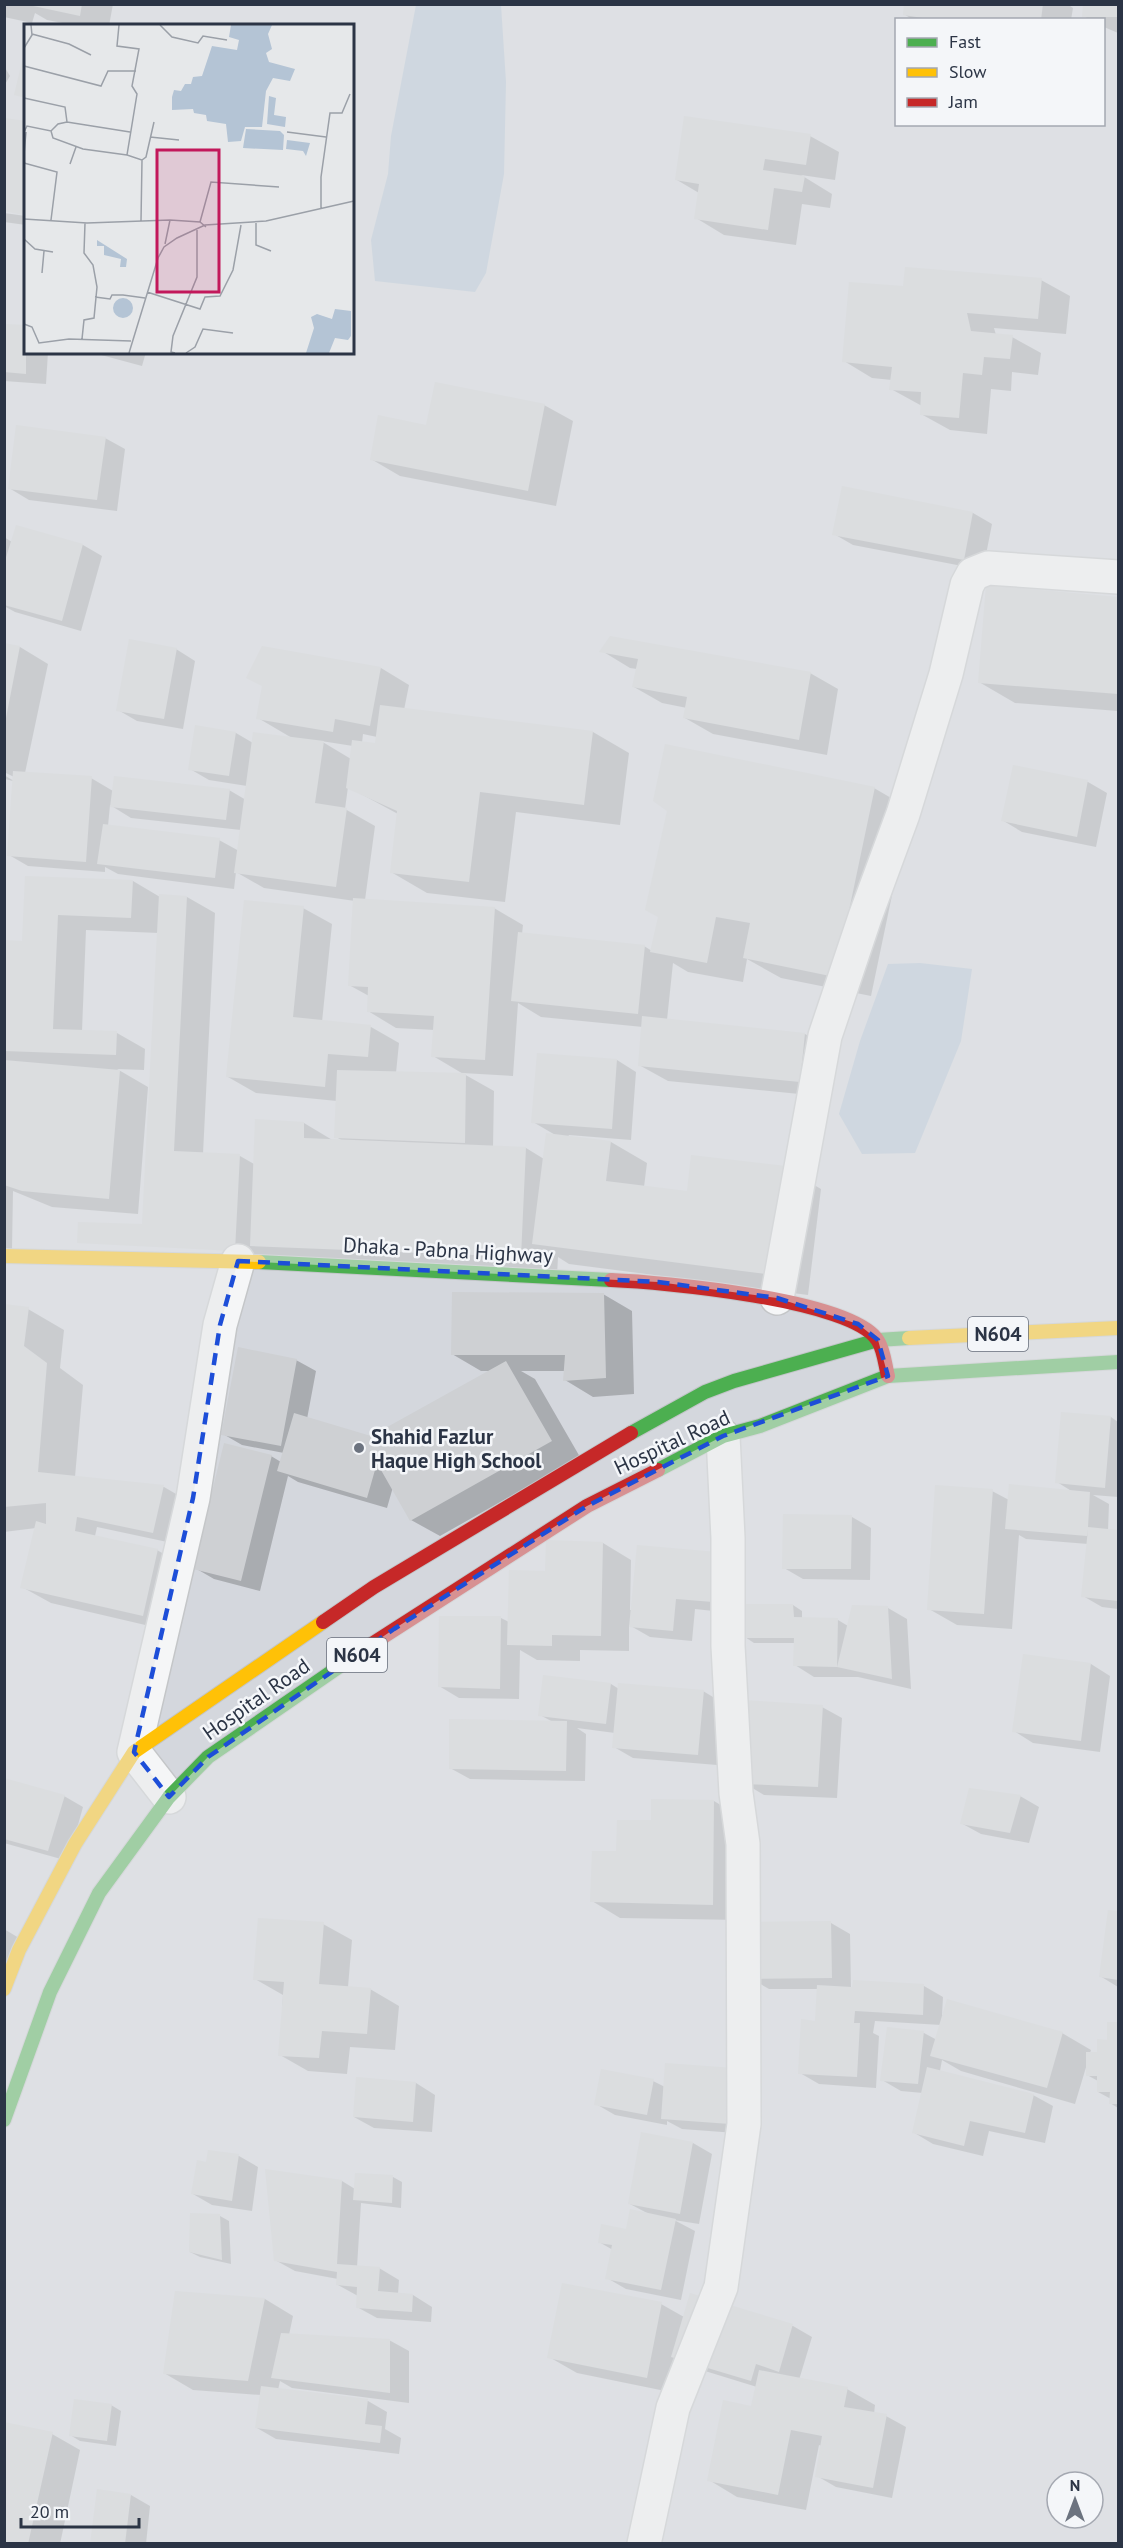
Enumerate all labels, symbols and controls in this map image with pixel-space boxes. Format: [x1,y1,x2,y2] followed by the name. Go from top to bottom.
[895,18,1105,126] legend
[24,24,354,354] inset map
[949,30,981,53] text: Fast
[949,60,987,83] text: Slow
[948,90,978,113] text: Jam
[342,1231,554,1269] street label: Dhaka - Pabna Highway
[968,1317,1028,1351] road number: N604
[610,1403,734,1481] street label: Hospital Road
[371,1423,542,1474] place label: Shahid Fazlur Haque High School
[352,1441,366,1455] marker: Shahid Fazlur Haque High School
[327,1638,387,1672] road number: N604
[197,1652,315,1746] street label: Hospital Road
[1045,2470,1105,2530] north arrow
[1070,2475,1080,2495] text: N
[21,2491,140,2529] scale bar
[30,2500,69,2523] text: 20 m

